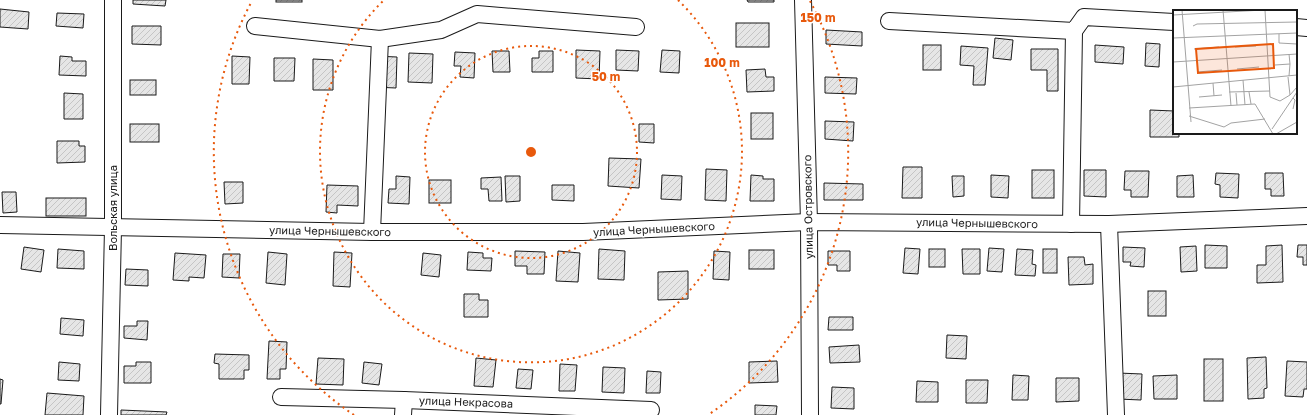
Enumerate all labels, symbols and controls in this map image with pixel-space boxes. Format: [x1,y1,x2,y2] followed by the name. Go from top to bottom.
[801,10,835,25] text: 150 m
[1173,10,1297,134] inset map
[704,55,740,70] text: 100 m
[592,69,620,84] text: 50 m
[524,145,538,159] centre of rings
[800,154,815,259] street label: улица Островского
[106,165,119,251] street label: Вольская улица
[916,215,1039,230] street label: улица Чернышевского
[593,219,716,238] street label: улица Чернышевского
[269,223,392,238] street label: улица Чернышевского
[419,393,513,410] street label: улица Некрасова

